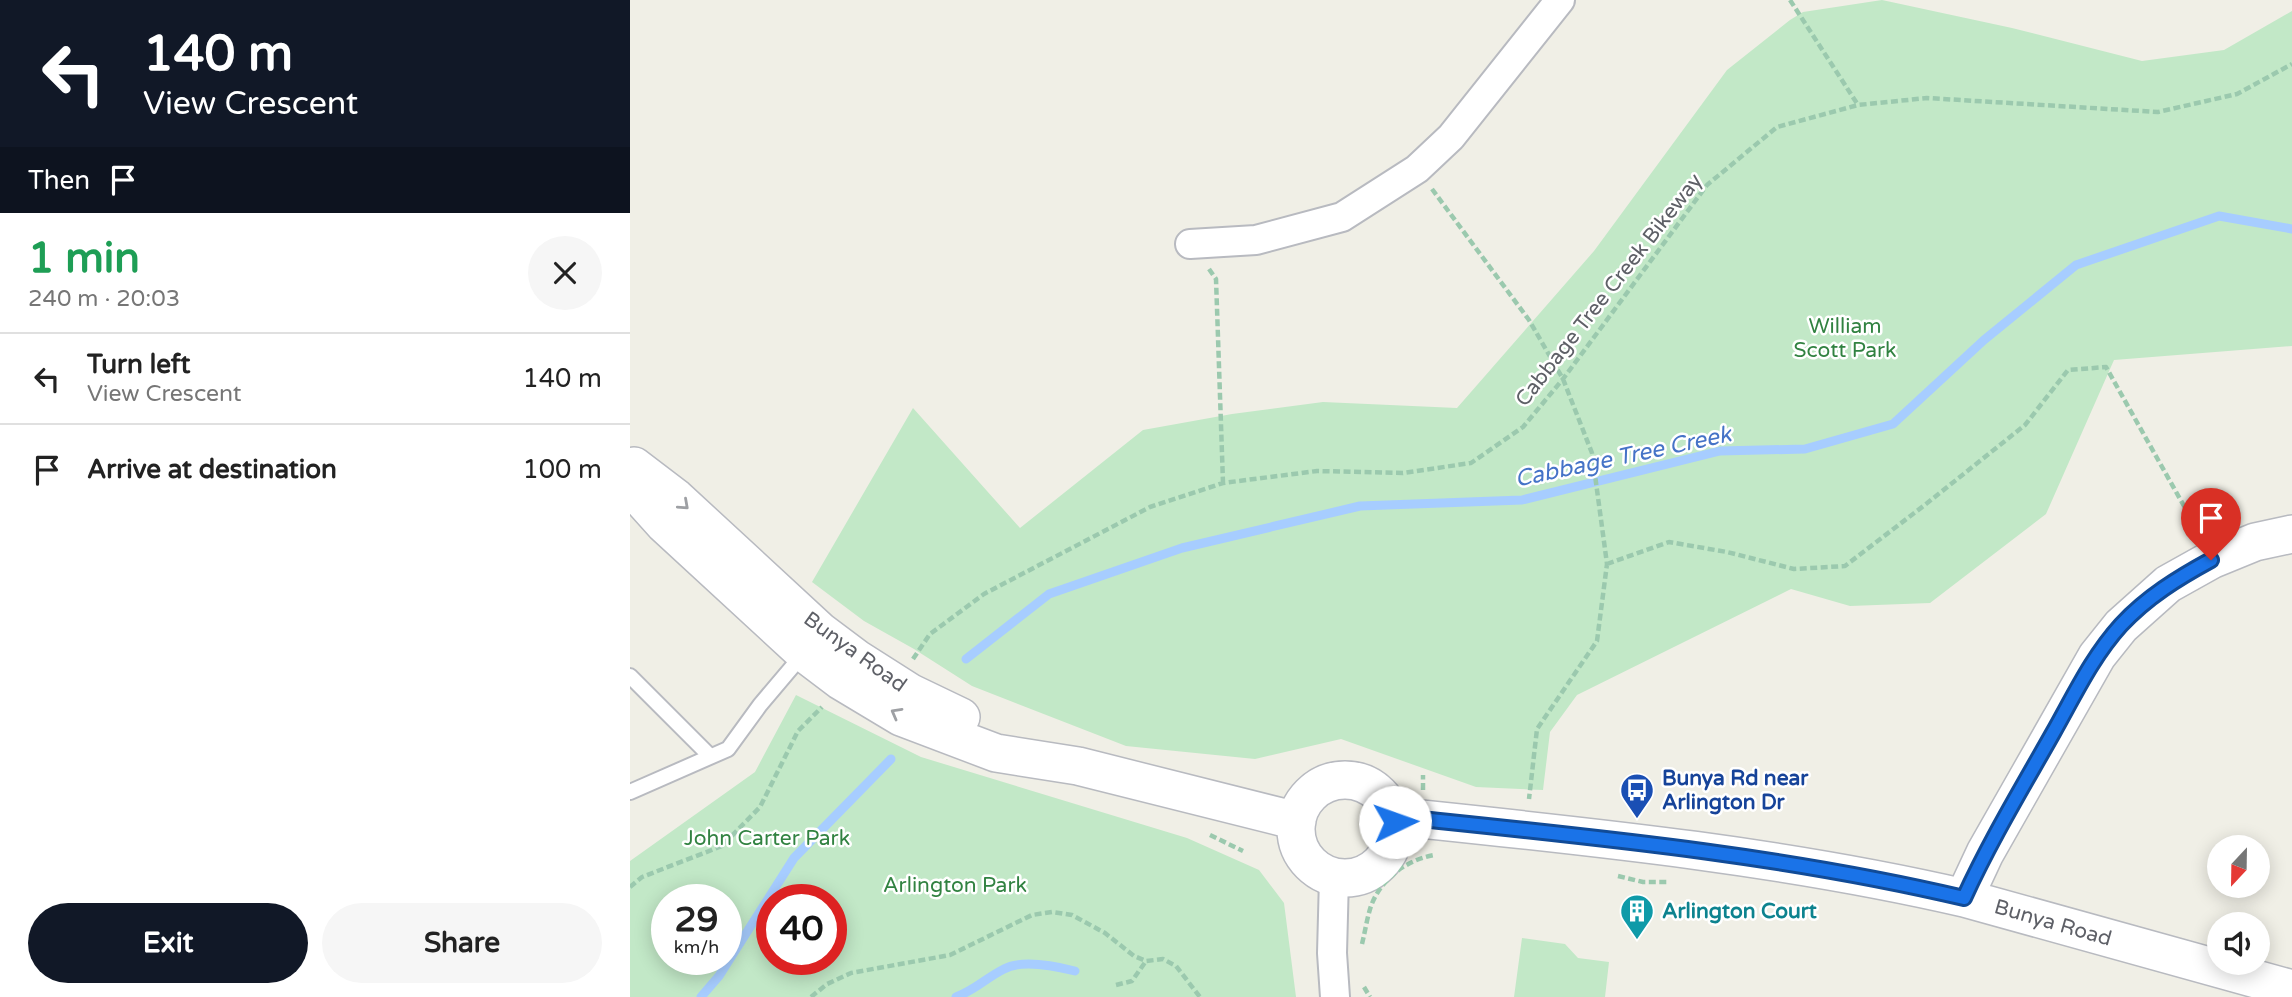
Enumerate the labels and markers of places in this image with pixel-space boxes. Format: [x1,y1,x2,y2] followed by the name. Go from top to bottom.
[2181,488,2241,560] pin
[1662,766,1809,815] place label: Bunya Rd near Arlington Dr
[1618,771,1656,820] bus stop icon: Bunya Rd near Arlington Dr
[1618,892,1656,941] building icon: Arlington Court
[1662,899,1817,924] place label: Arlington Court

